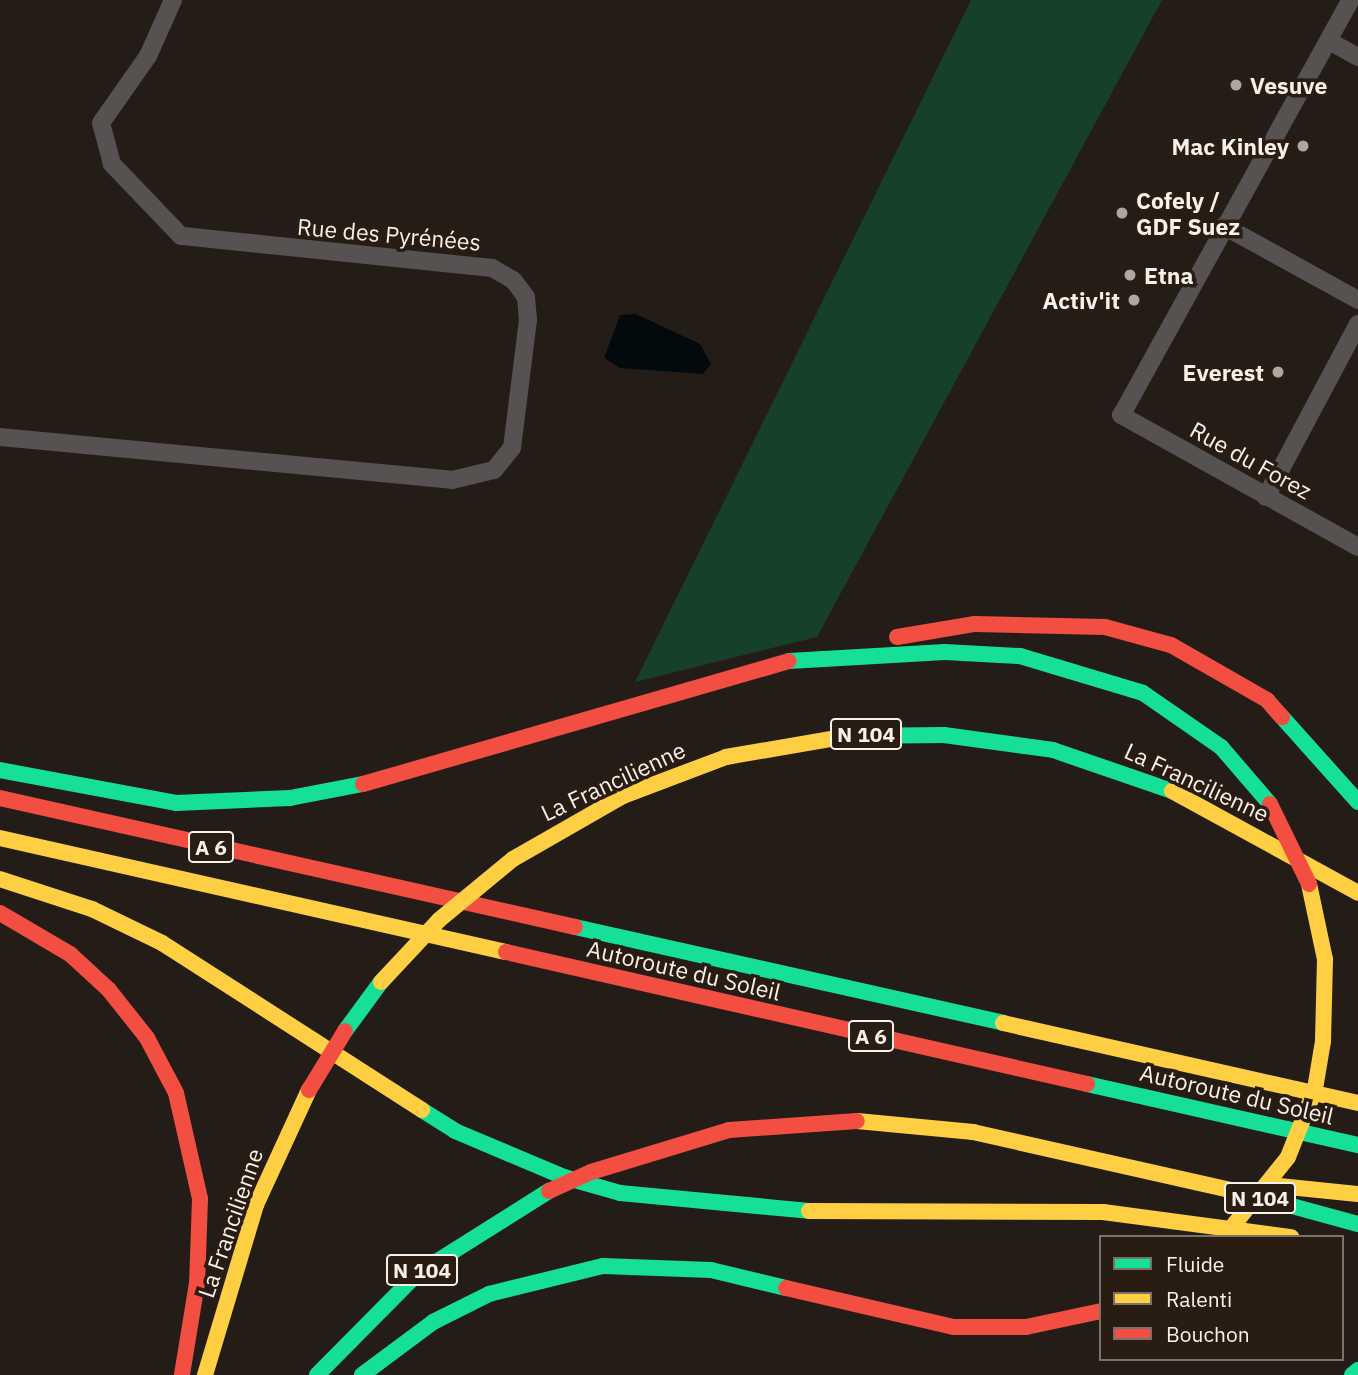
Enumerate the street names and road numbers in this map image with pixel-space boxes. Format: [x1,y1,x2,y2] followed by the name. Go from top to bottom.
[296,212,482,256] street label: Rue des Pyrénées
[1186,415,1316,505] street label: Rue du Forez
[829,716,903,752] road number: N 104
[536,736,690,826] street label: La Francilienne
[1120,737,1274,827] street label: La Francilienne
[186,830,235,864] road number: A 6
[584,934,784,1006] street label: Autoroute du Soleil
[846,1018,896,1054] road number: A 6
[1137,1058,1337,1130] street label: Autoroute du Soleil
[192,1145,268,1301] street label: La Francilienne
[1223,1180,1297,1216] road number: N 104
[385,1252,459,1288] road number: N 104

